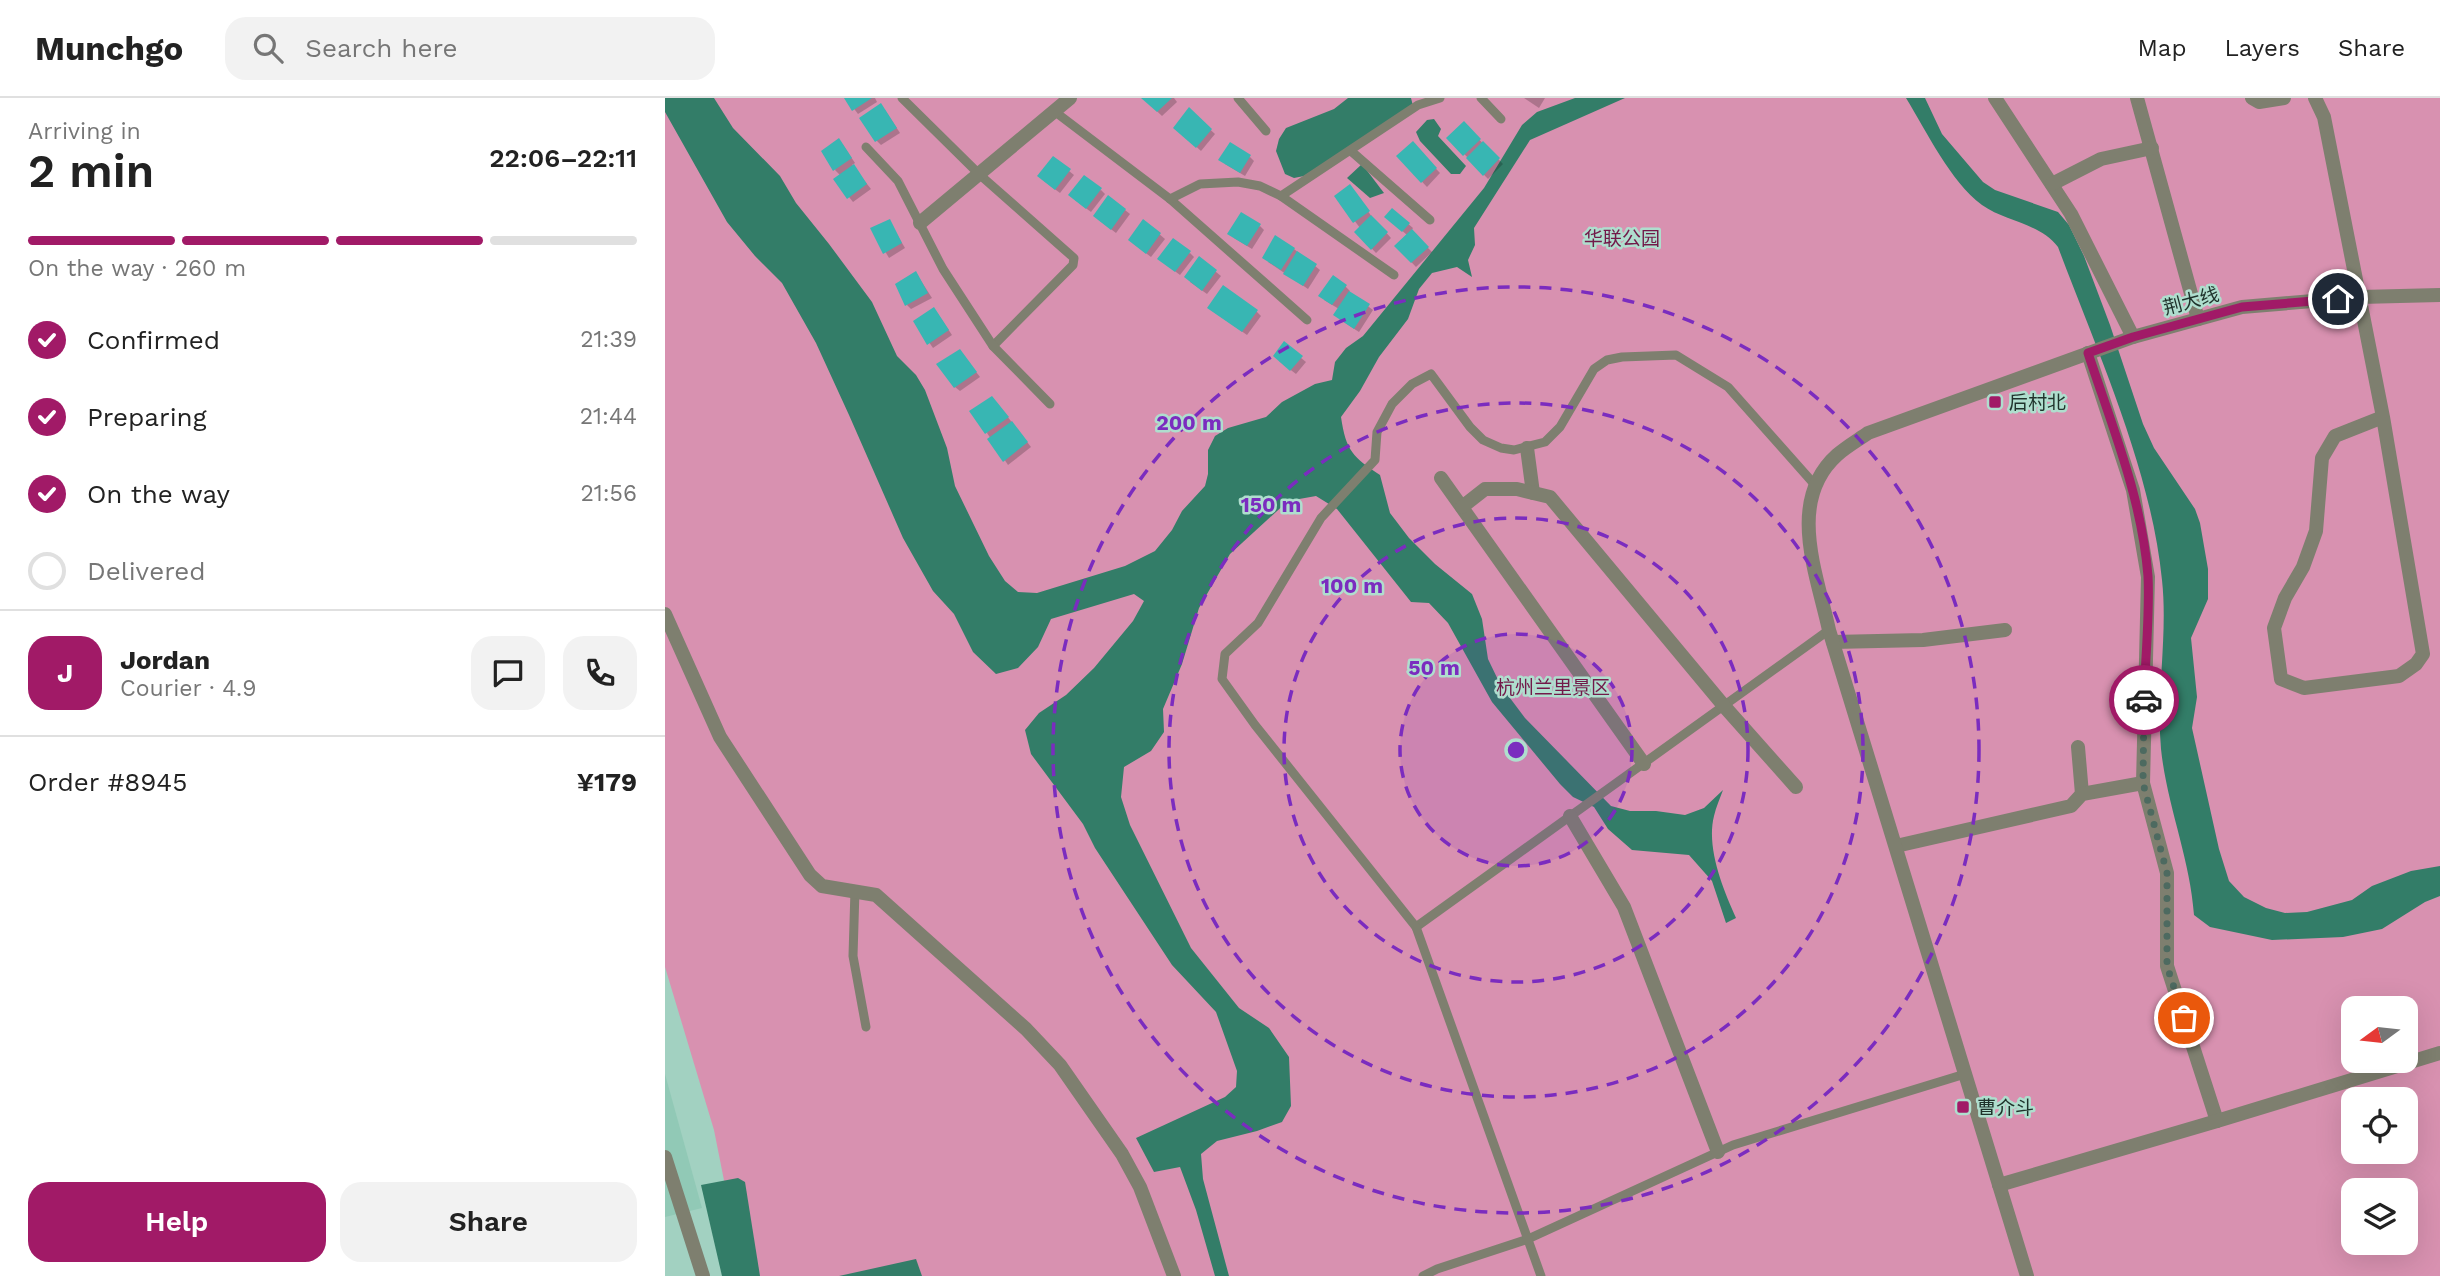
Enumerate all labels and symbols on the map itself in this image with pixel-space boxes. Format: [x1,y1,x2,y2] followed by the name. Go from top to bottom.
[1584,227,1660,250] park label: 华联公园
[2308,269,2368,329] pin
[2160,283,2222,319] street label: 荆大线
[2009,391,2066,414] place label: 后村北
[1987,394,2003,410] marker: 后村北
[1156,410,1222,435] text: 200 m
[1241,492,1301,517] text: 150 m
[1321,573,1383,598] text: 100 m
[1408,655,1460,680] text: 50 m
[2109,665,2179,735] courier
[1496,676,1610,699] park label: 杭州兰里景区
[1504,738,1528,762] centre of rings
[2154,988,2214,1048] pin
[2341,996,2419,1073] north arrow
[1977,1096,2034,1119] place label: 曹介斗
[1955,1099,1971,1115] marker: 曹介斗

